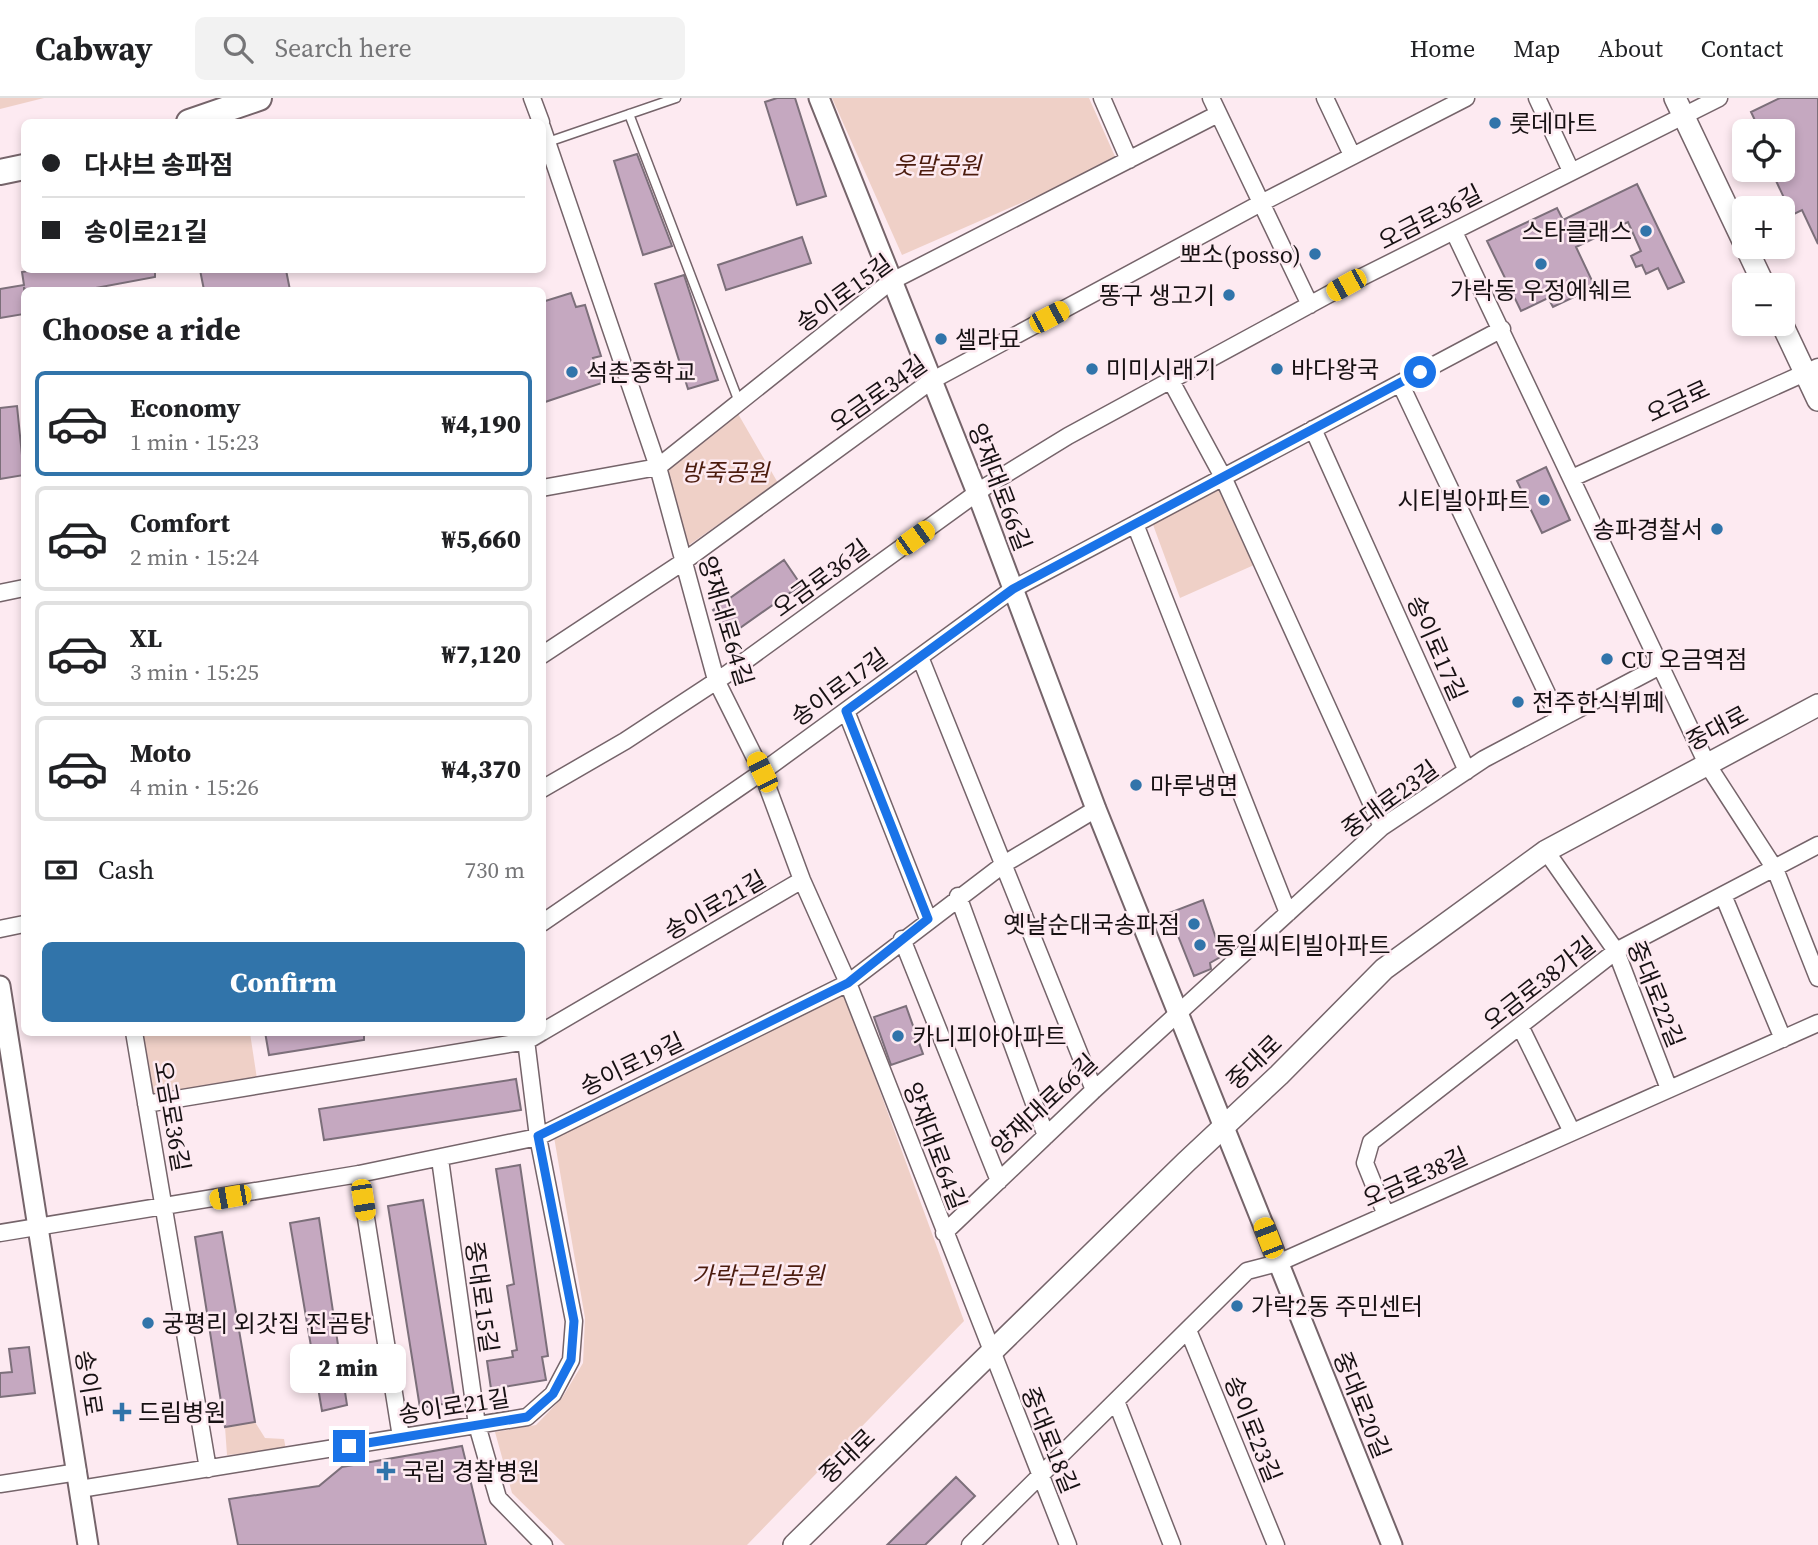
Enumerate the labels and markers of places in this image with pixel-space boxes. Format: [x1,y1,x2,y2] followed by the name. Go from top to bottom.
[1509,107,1597,140] place label: 롯데마트
[1487,115,1503,131] marker: 롯데마트
[1522,215,1632,248] place label: 스타클래스
[1638,223,1654,239] marker: 스타클래스
[1179,238,1301,271] place label: 뽀소(posso)
[1307,246,1323,262] marker: 뽀소(posso)
[1533,256,1549,272] marker: 가락동 우정에쉐르
[1450,274,1632,307] place label: 가락동 우정에쉐르
[1099,279,1215,312] place label: 똥구 생고기
[1221,287,1237,303] marker: 똥구 생고기
[955,323,1021,356] place label: 셀라묘
[933,331,949,347] marker: 셀라묘
[1106,353,1216,386] place label: 미미시래기
[1291,353,1379,386] place label: 바다왕국
[586,356,696,389] place label: 석촌중학교
[1084,361,1100,377] marker: 미미시래기
[1269,361,1285,377] marker: 바다왕국
[564,364,580,380] marker: 석촌중학교
[1398,484,1530,517] place label: 시티빌아파트
[1536,492,1552,508] marker: 시티빌아파트
[1593,513,1703,546] place label: 송파경찰서
[1709,521,1725,537] marker: 송파경찰서
[1621,643,1747,676] place label: CU 오금역점
[1599,651,1615,667] marker: CU 오금역점
[1532,686,1664,719] place label: 전주한식뷔페
[1510,694,1526,710] marker: 전주한식뷔페
[1150,769,1238,802] place label: 마루냉면
[1128,777,1144,793] marker: 마루냉면
[1003,908,1180,941] place label: 옛날순대국송파점
[1186,916,1202,932] marker: 옛날순대국송파점
[1214,929,1391,962] place label: 동일씨티빌아파트
[1192,937,1208,953] marker: 동일씨티빌아파트
[912,1020,1067,1053] place label: 카니피아아파트
[890,1028,906,1044] marker: 카니피아아파트
[1251,1290,1423,1323] place label: 가락2동 주민센터
[1229,1298,1245,1314] marker: 가락2동 주민센터
[162,1307,372,1340] place label: 궁평리 외갓집 진곰탕
[140,1315,156,1331] marker: 궁평리 외갓집 진곰탕
[138,1396,226,1429] place label: 드림병원
[112,1402,132,1422] marker: 드림병원
[402,1455,540,1488] place label: 국립 경찰병원
[376,1461,396,1481] marker: 국립 경찰병원

